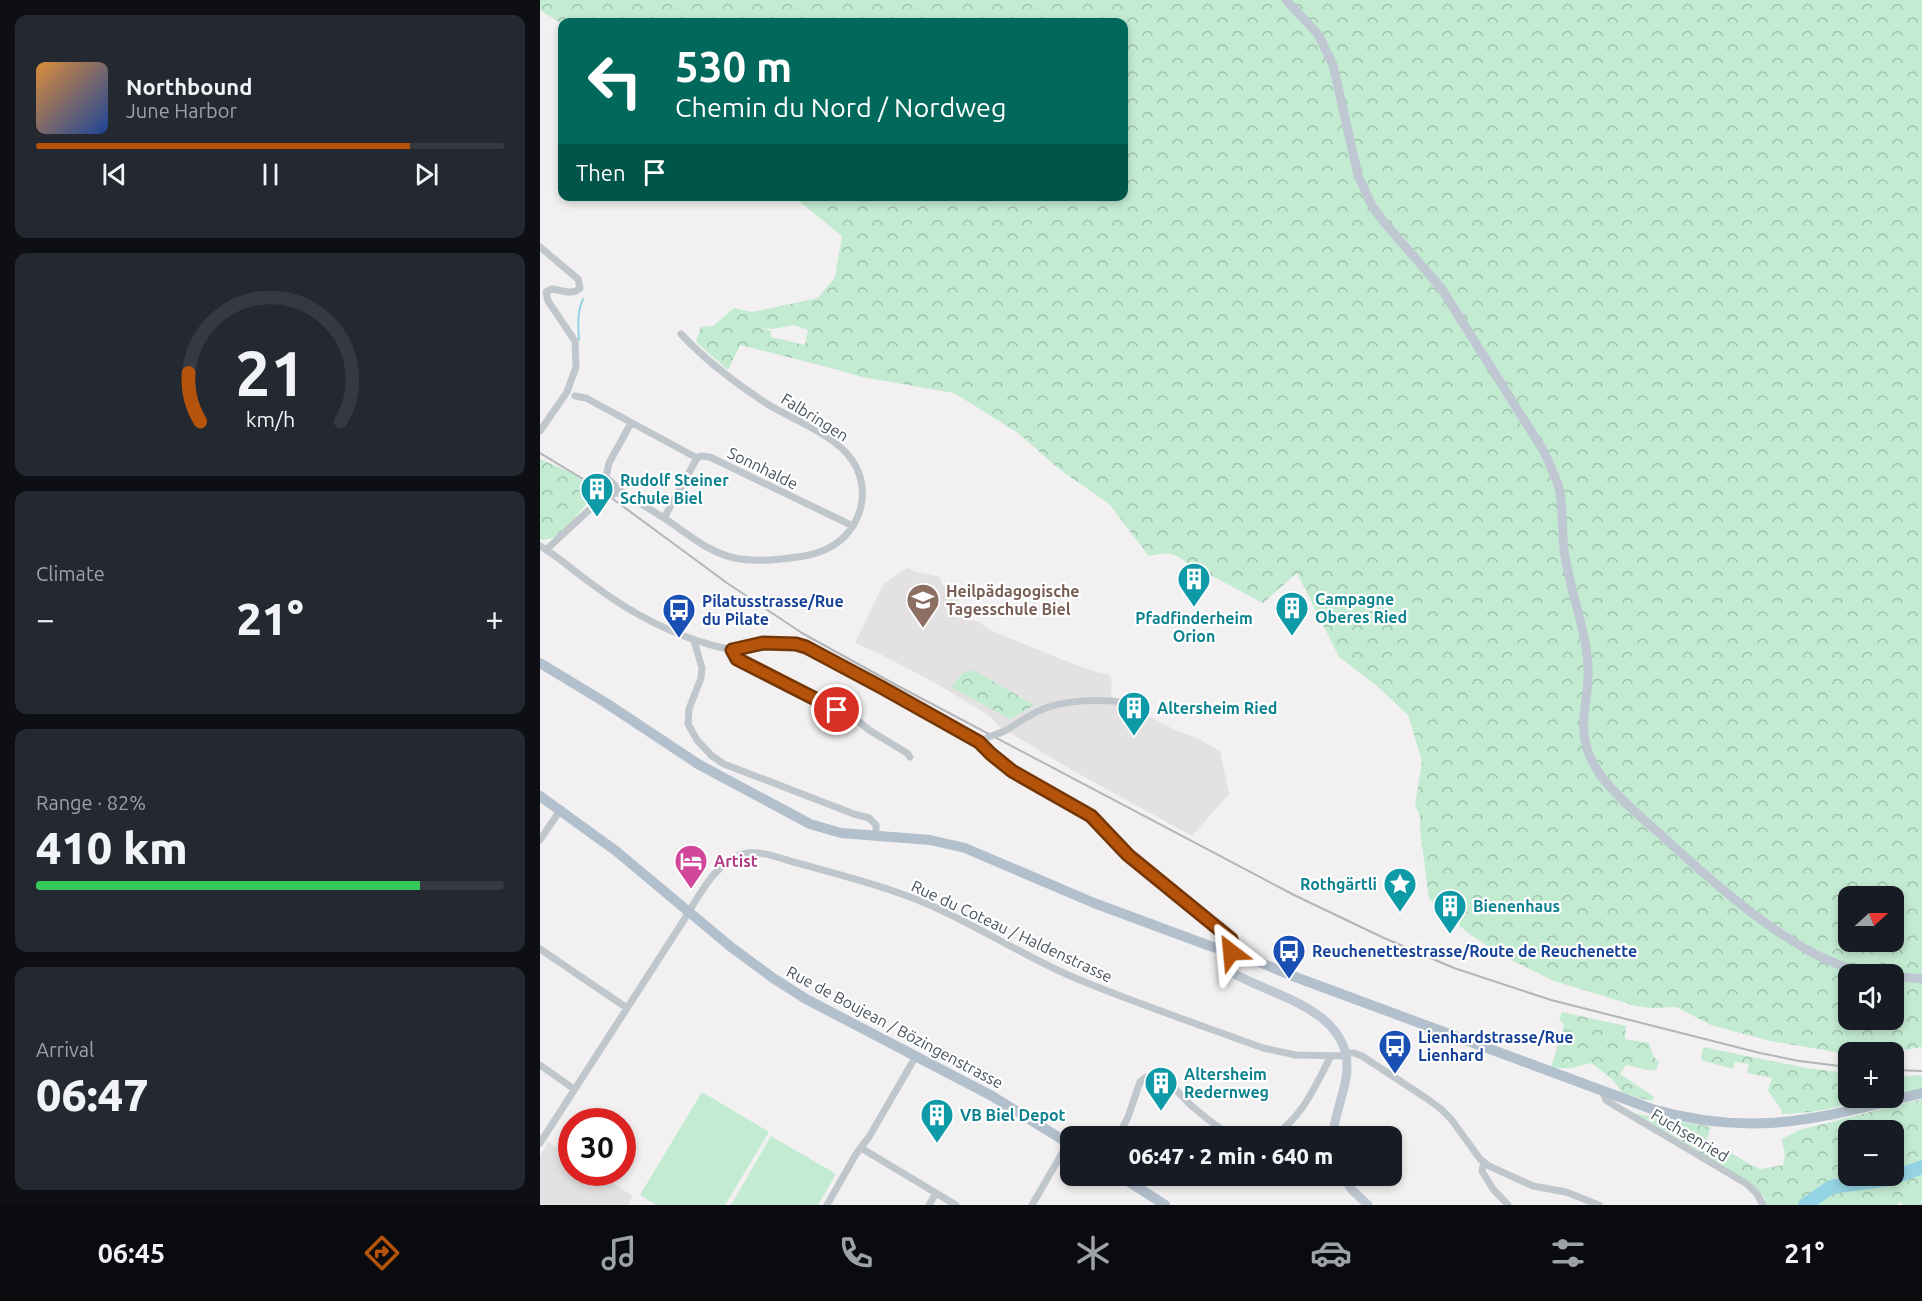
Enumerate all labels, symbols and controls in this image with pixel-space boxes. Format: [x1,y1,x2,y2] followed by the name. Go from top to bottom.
[576,42,654,120] icon: left
[675,43,792,90] text: 530 m
[126,74,252,99] text: Northbound
[675,92,1007,122] text: Chemin du Nord / Nordweg
[126,99,237,122] text: June Harbor
[638,156,671,189] icon: arrive
[98,158,131,191] icon: previous
[254,158,287,191] icon: pause
[410,158,443,191] icon: next
[576,160,626,185] text: Then
[235,338,305,408] text: 21
[778,389,852,445] street label: Falbringen
[245,407,295,431] text: km/h
[725,443,801,493] street label: Sonnhalde
[579,471,615,518] building icon: Rudolf Steiner Schule Biel
[620,471,729,507] place label: Rudolf Steiner Schule Biel
[1176,561,1212,608] building icon: Pfadfinderheim Orion
[36,562,105,585] text: Climate
[905,582,941,629] school or university icon: Heilpädagogische Tagesschule Biel
[946,582,1080,618] place label: Heilpädagogische Tagesschule Biel
[1274,590,1310,637] building icon: Campagne Oberes Ried
[1315,590,1407,626] place label: Campagne Oberes Ried
[661,592,697,639] bus stop icon: Pilatusstrasse/Rue du Pilate
[702,592,844,628] place label: Pilatusstrasse/Rue du Pilate
[236,593,304,644] text: 21°
[36,600,55,637] text: −
[485,600,504,637] text: +
[1135,609,1253,645] place label: Pfadfinderheim Orion
[811,684,862,735] pin
[1116,690,1152,737] building icon: Altersheim Ried
[820,693,853,726] icon: arrive
[1157,699,1277,717] place label: Altersheim Ried
[36,791,146,814] text: Range · 82%
[36,822,188,873] text: 410 km
[673,843,709,890] hotel icon: Artist
[714,852,758,870] place label: Artist
[1382,866,1418,913] place icon: Rothgärtli
[1300,875,1377,893] place label: Rothgärtli
[909,876,1115,986] street label: Rue du Coteau / Haldenstrasse
[1838,886,1904,952] north arrow
[1838,886,1904,1186] map controls
[1432,888,1468,935] building icon: Bienenhaus
[1473,897,1560,915] place label: Bienenhaus
[1199,920,1263,984] position arrow
[1271,933,1307,980] bus stop icon: Reuchenettestrasse/Route de Reuchenette
[1312,942,1637,960] place label: Reuchenettestrasse/Route de Reuchenette
[784,962,1006,1092] street label: Rue de Boujean / Bözingenstrasse
[1838,964,1904,1030] button: sound
[1377,1028,1413,1075] bus stop icon: Lienhardstrasse/Rue Lienhard
[1418,1028,1573,1064] place label: Lienhardstrasse/Rue Lienhard
[36,1038,94,1061] text: Arrival
[1838,1042,1904,1108] button: +
[1143,1065,1179,1112] building icon: Altersheim Redernweg
[1184,1065,1269,1101] place label: Altersheim Redernweg
[36,1069,149,1120] text: 06:47
[919,1097,955,1144] building icon: VB Biel Depot
[1648,1105,1732,1165] street label: Fuchsenried
[960,1106,1066,1124] place label: VB Biel Depot
[558,1108,636,1186] speed limit sign: 30
[1838,1120,1904,1186] button: −
[1129,1143,1333,1168] text: 06:47 · 2 min · 640 m
[361,1232,403,1274] icon: directions
[598,1232,640,1274] icon: music
[835,1232,877,1274] icon: phone
[1072,1232,1114,1274] icon: climate
[1310,1232,1352,1274] icon: car
[1547,1232,1589,1274] icon: filters
[98,1238,165,1268] text: 06:45
[1784,1238,1824,1268] text: 21°

